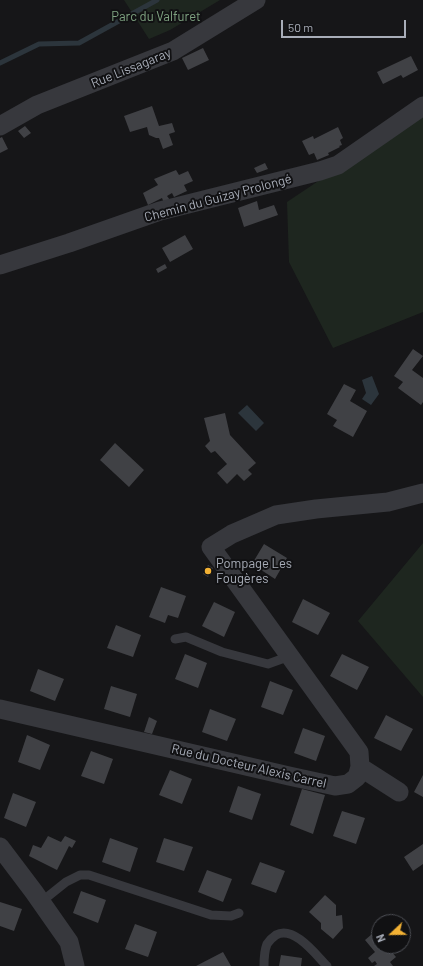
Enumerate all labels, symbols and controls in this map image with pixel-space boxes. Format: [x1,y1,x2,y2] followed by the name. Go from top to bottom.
[111,9,201,25] park label: Parc du Valfuret
[283,12,408,38] scale bar
[288,20,313,34] text: 50 m
[89,45,173,91] street label: Rue Lissagaray
[143,171,293,225] street label: Chemin du Guizay Prolongé
[216,556,292,587] place label: Pompage Les Fougères
[203,566,213,576] marker: Pompage Les Fougères
[170,741,328,791] street label: Rue du Docteur Alexis Carrel
[371,914,411,954] north arrow
[373,932,388,944] text: N

